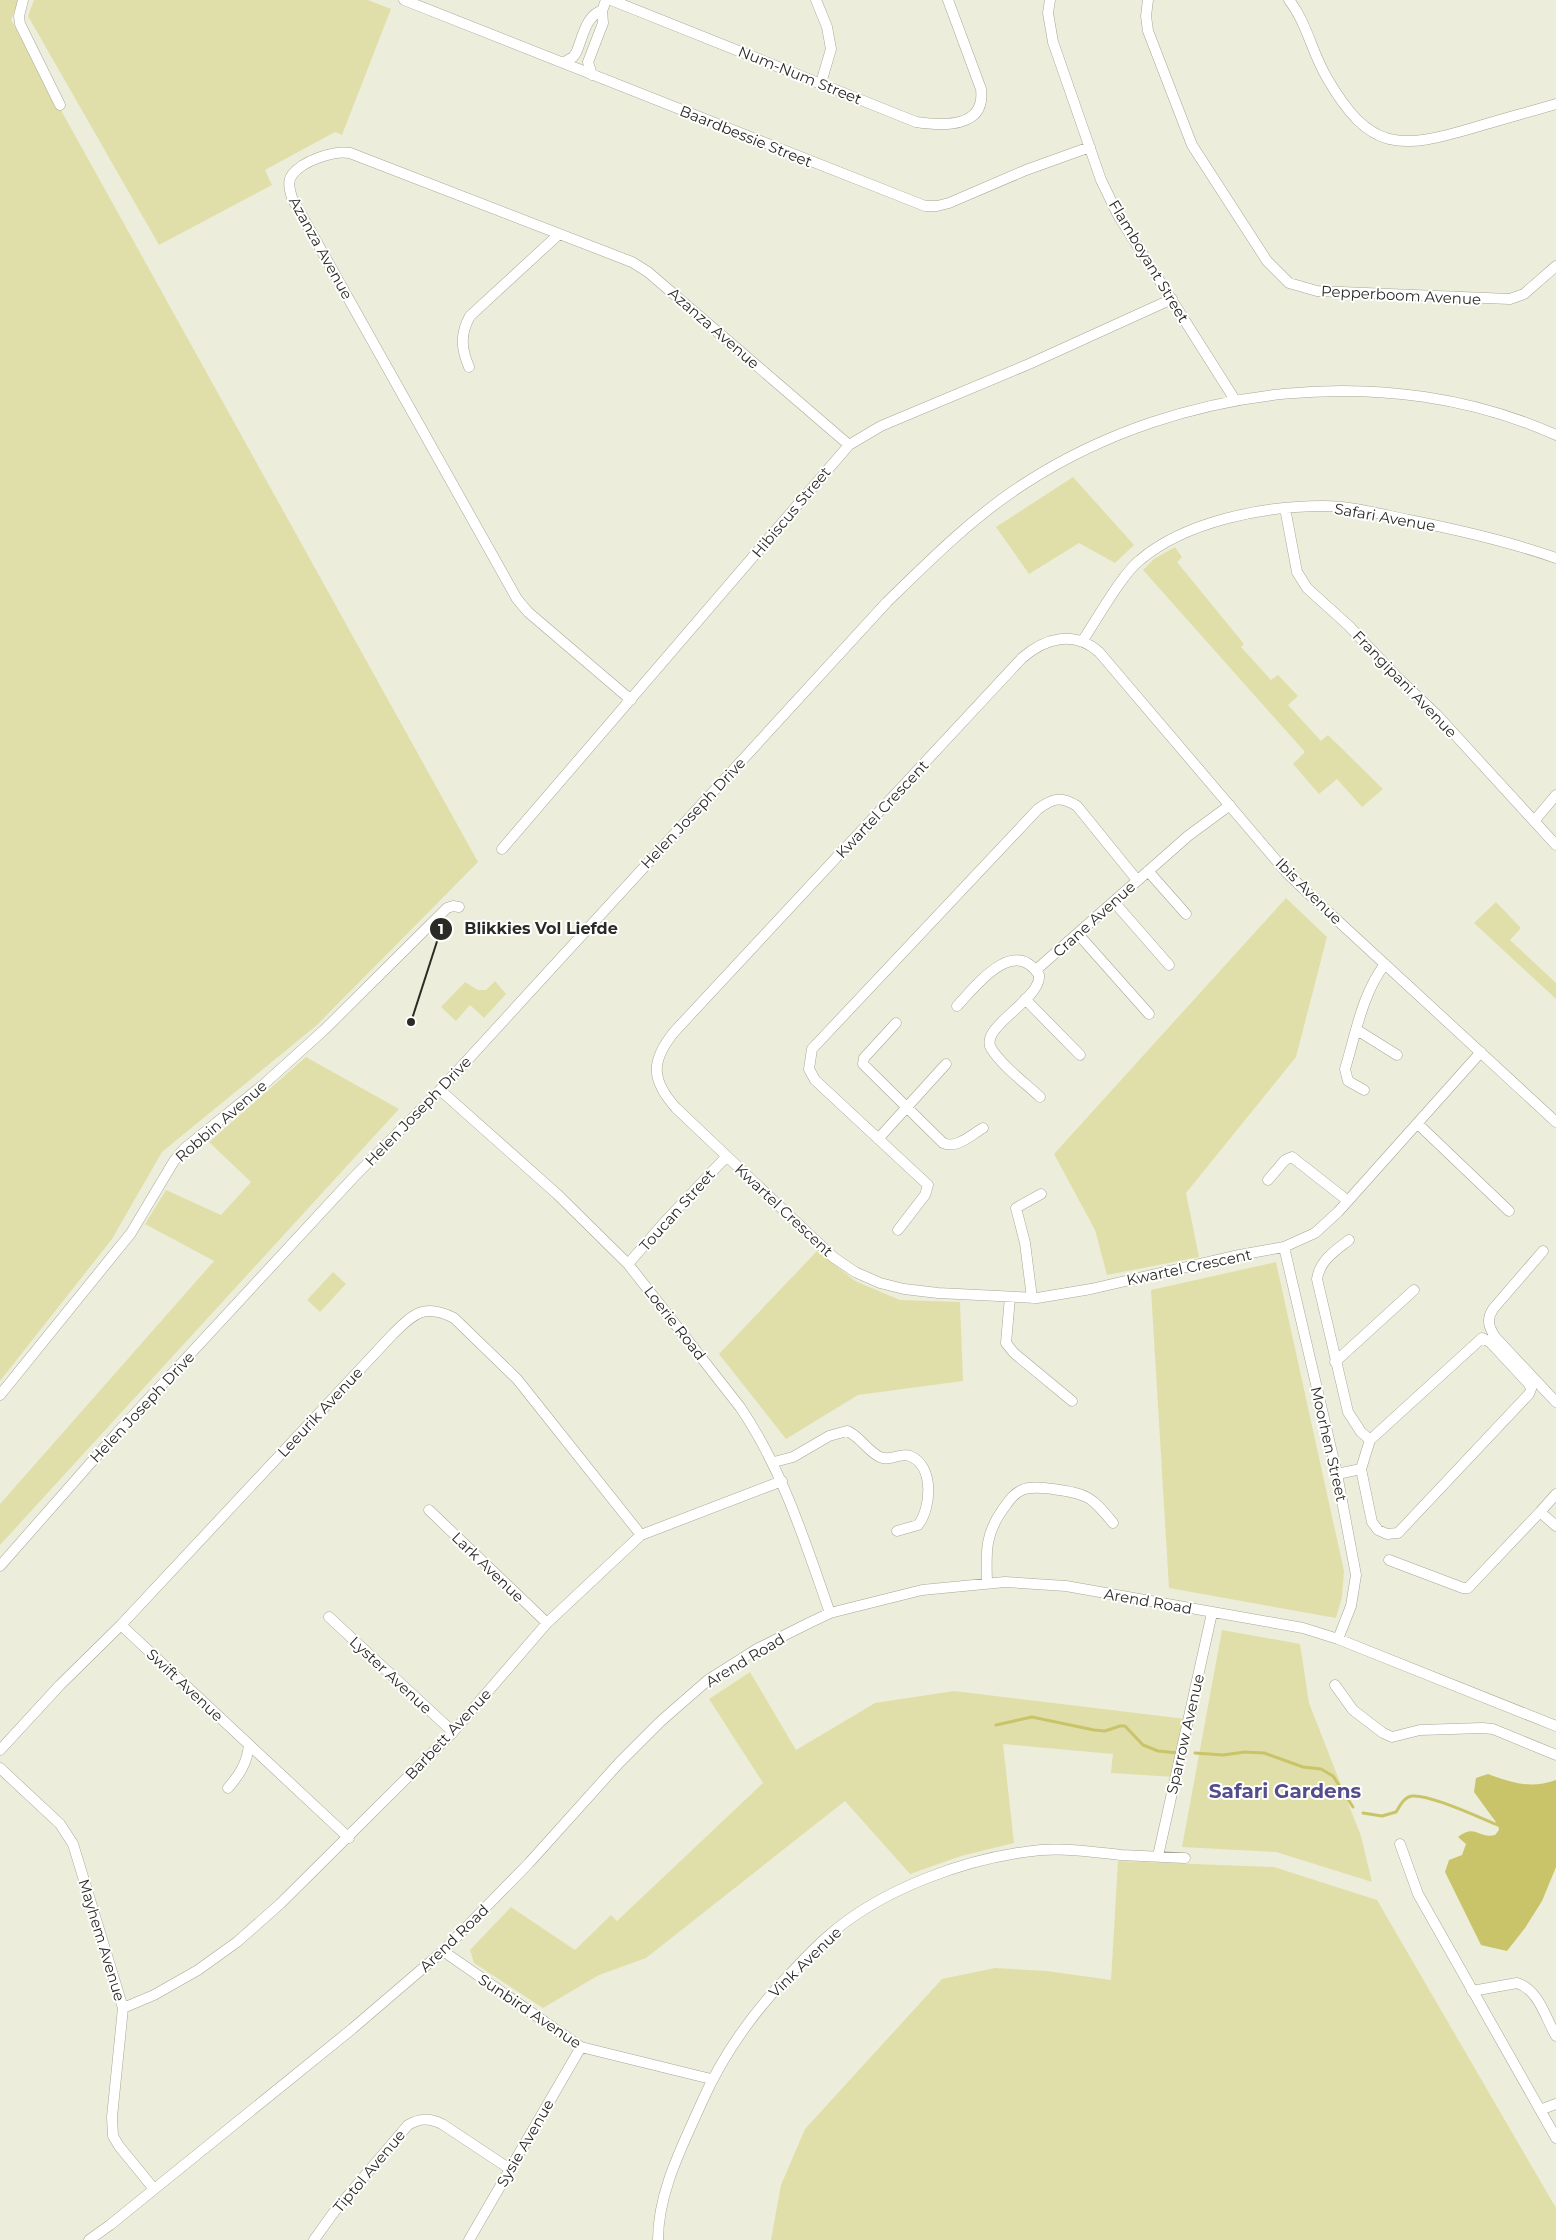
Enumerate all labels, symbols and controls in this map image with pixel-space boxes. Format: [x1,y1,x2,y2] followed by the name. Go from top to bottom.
[736,42,864,108] street label: Num-Num Street
[677,101,815,171] street label: Baardbessie Street
[285,193,357,303] street label: Azanza Avenue
[1105,196,1193,326] street label: Flamboyant Street
[1320,281,1482,309] street label: Pepperboom Avenue
[665,283,763,373] street label: Azanza Avenue
[747,463,835,561] street label: Hibiscus Street
[1333,499,1437,535] street label: Safari Avenue
[1349,626,1461,742] street label: Frangipani Avenue
[637,753,749,873] street label: Helen Joseph Drive
[832,756,932,862] street label: Kwartel Crescent
[1272,854,1346,928] street label: Ibis Avenue
[1049,877,1139,961] street label: Crane Avenue
[429,913,627,944] callout: Blikkies Vol Liefde
[438,919,444,938] text: 1
[464,919,618,938] text: Blikkies Vol Liefde
[361,1052,475,1170] street label: Helen Joseph Drive
[171,1076,271,1166] street label: Robbin Avenue
[731,1160,837,1260] street label: Kwartel Crescent
[635,1165,719,1255] street label: Toucan Street
[1125,1244,1253,1290] street label: Kwartel Crescent
[640,1282,710,1364] street label: Loerie Road
[86,1347,198,1467] street label: Helen Joseph Drive
[273,1363,367,1461] street label: Leeurik Avenue
[1307,1385,1351,1503] street label: Moorhen Street
[448,1528,528,1606] street label: Lark Avenue
[1102,1584,1194,1618] street label: Arend Road
[702,1629,788,1691] street label: Arend Road
[346,1632,436,1718] street label: Lyster Avenue
[143,1645,227,1725] street label: Swift Avenue
[1162,1672,1208,1796] street label: Sparrow Avenue
[401,1684,495,1784] street label: Barbett Avenue
[1209,1779,1362,1803] district label: Safari Gardens
[74,1877,130,2003] street label: Mayhem Avenue
[415,1900,493,1976] street label: Arend Road
[765,1923,845,2001] street label: Vink Avenue
[475,1970,585,2052] street label: Sunbird Avenue
[492,2096,558,2190] street label: Sysie Avenue
[329,2126,409,2216] street label: Tiptol Avenue

